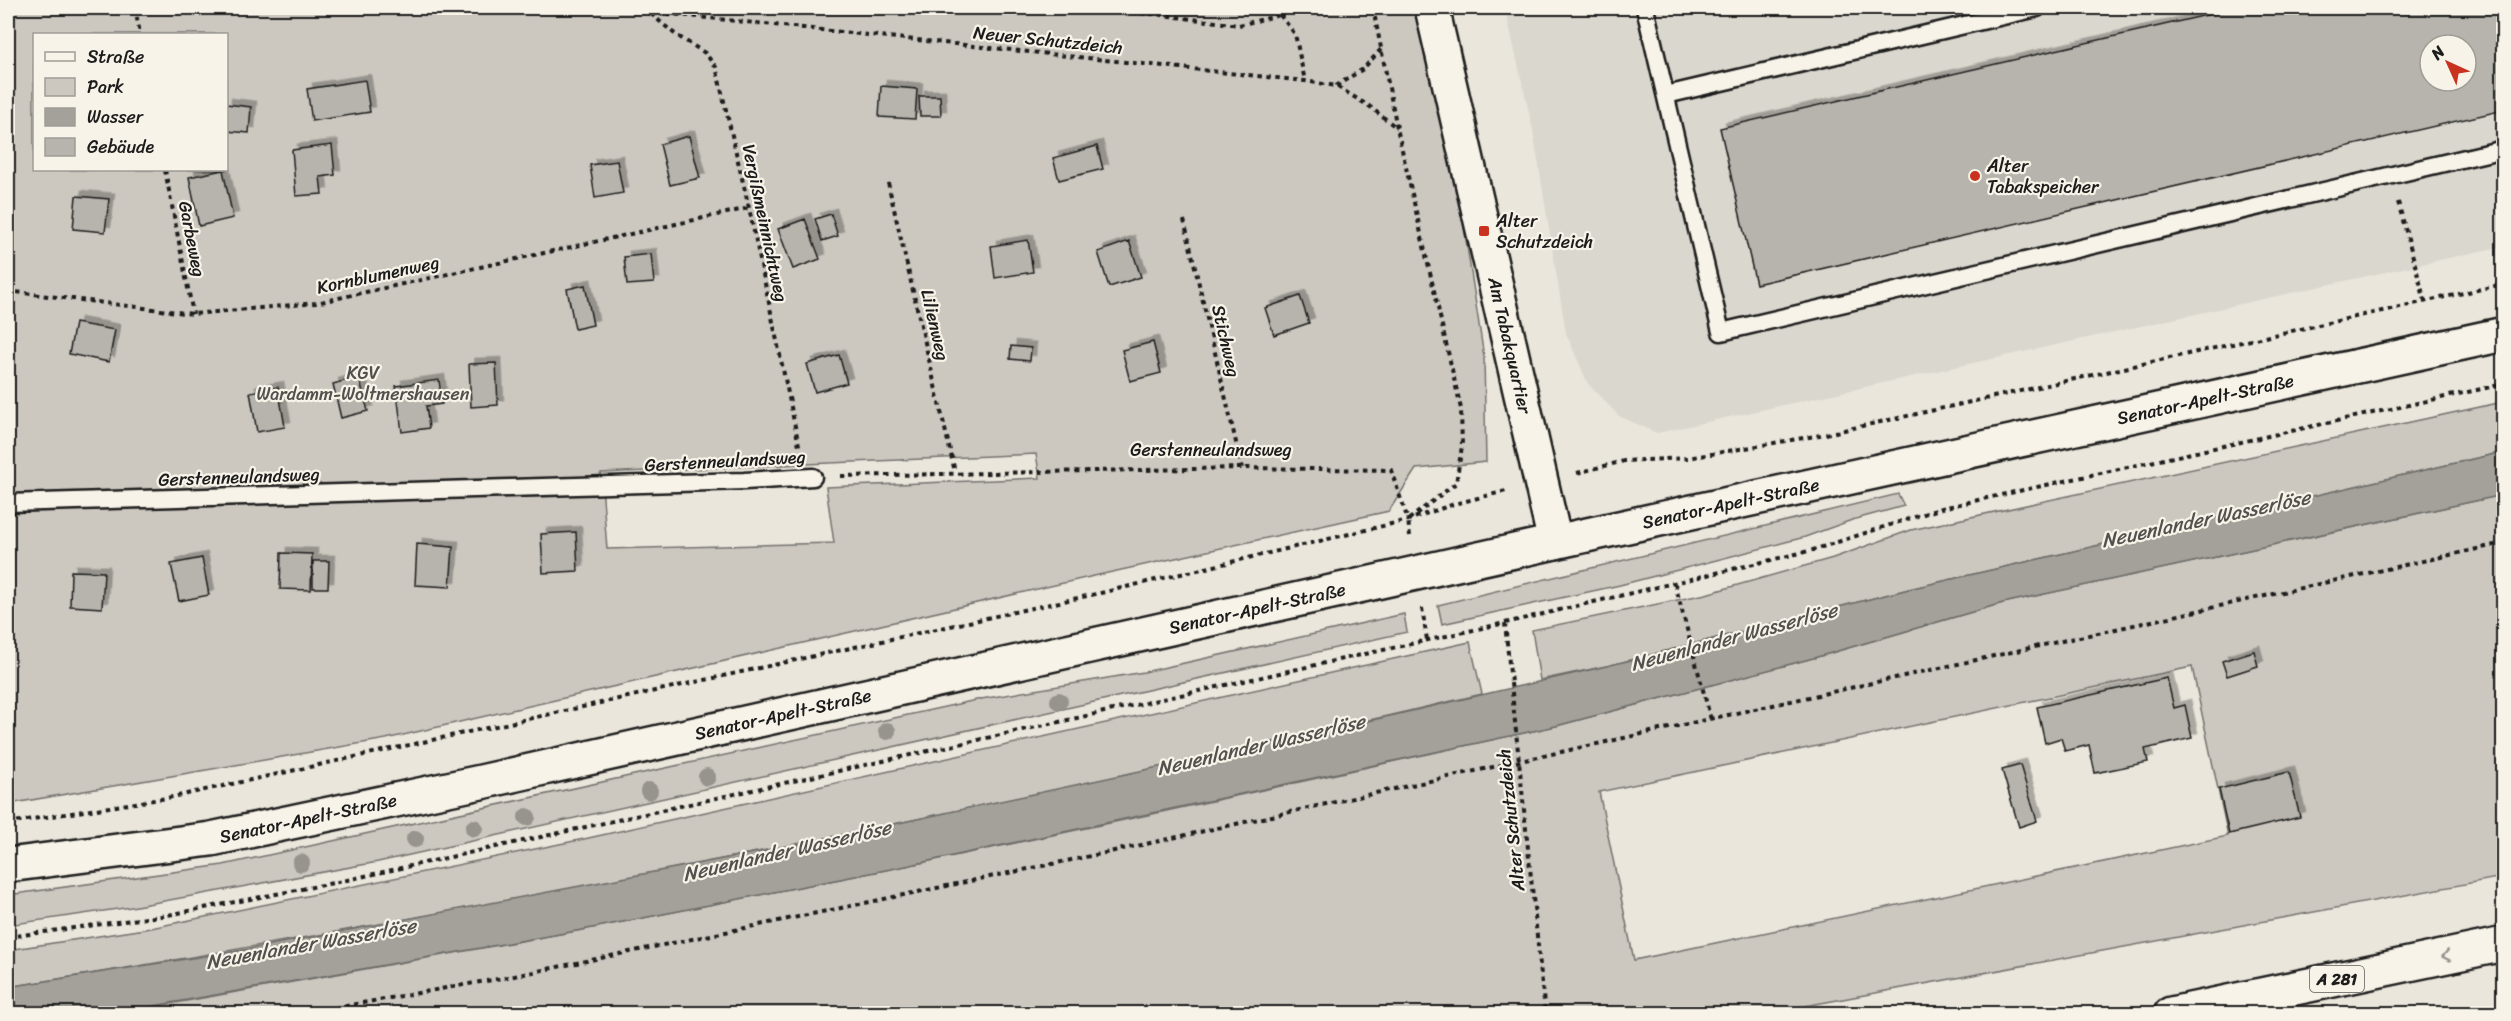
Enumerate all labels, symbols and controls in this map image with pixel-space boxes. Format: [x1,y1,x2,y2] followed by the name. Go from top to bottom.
[972,16,1124,64] street label: Neuer Schutzdeich
[33,33,228,171] legend
[2418,33,2478,93] north arrow
[2423,38,2453,68] text: N
[87,41,144,73] text: Straße
[87,71,124,103] text: Park
[87,101,145,133] text: Wasser
[87,131,155,163] text: Gebäude
[733,141,797,305] street label: Vergißmeinnichtweg
[1986,150,2100,203] place label: Alter Tabakspeicher
[1968,169,1982,183] marker: Alter Tabakspeicher
[169,198,215,280] street label: Garbeweg
[1495,205,1593,258] place label: Alter Schutzdeich
[1477,224,1491,238] marker: Alter Schutzdeich
[314,246,442,304] street label: Kornblumenweg
[1478,273,1541,418] street label: Am Tabakquartier
[911,286,959,364] street label: Lilienweg
[1202,302,1250,380] street label: Stichweg
[256,357,470,410] park label: KGV Wardamm-Woltmershausen
[2114,364,2297,434] street label: Senator-Apelt-Straße
[1130,434,1292,466] street label: Gerstenneulandsweg
[644,441,806,481] street label: Gerstenneulandsweg
[158,458,320,496] street label: Gerstenneulandsweg
[1639,469,1822,538] street label: Senator-Apelt-Straße
[2098,479,2315,558] water label: Neuenlander Wasserlöse
[1166,573,1349,644] street label: Senator-Apelt-Straße
[1627,592,1843,681] water label: Neuenlander Wasserlöse
[691,679,875,750] street label: Senator-Apelt-Straße
[1153,704,1370,786] water label: Neuenlander Wasserlöse
[1488,747,1534,894] street label: Alter Schutzdeich
[217,784,400,853] street label: Senator-Apelt-Straße
[679,810,896,892] water label: Neuenlander Wasserlöse
[203,908,421,980] water label: Neuenlander Wasserlöse
[2442,948,2452,961] one-way arrow
[2310,966,2364,992] road number: A 281

